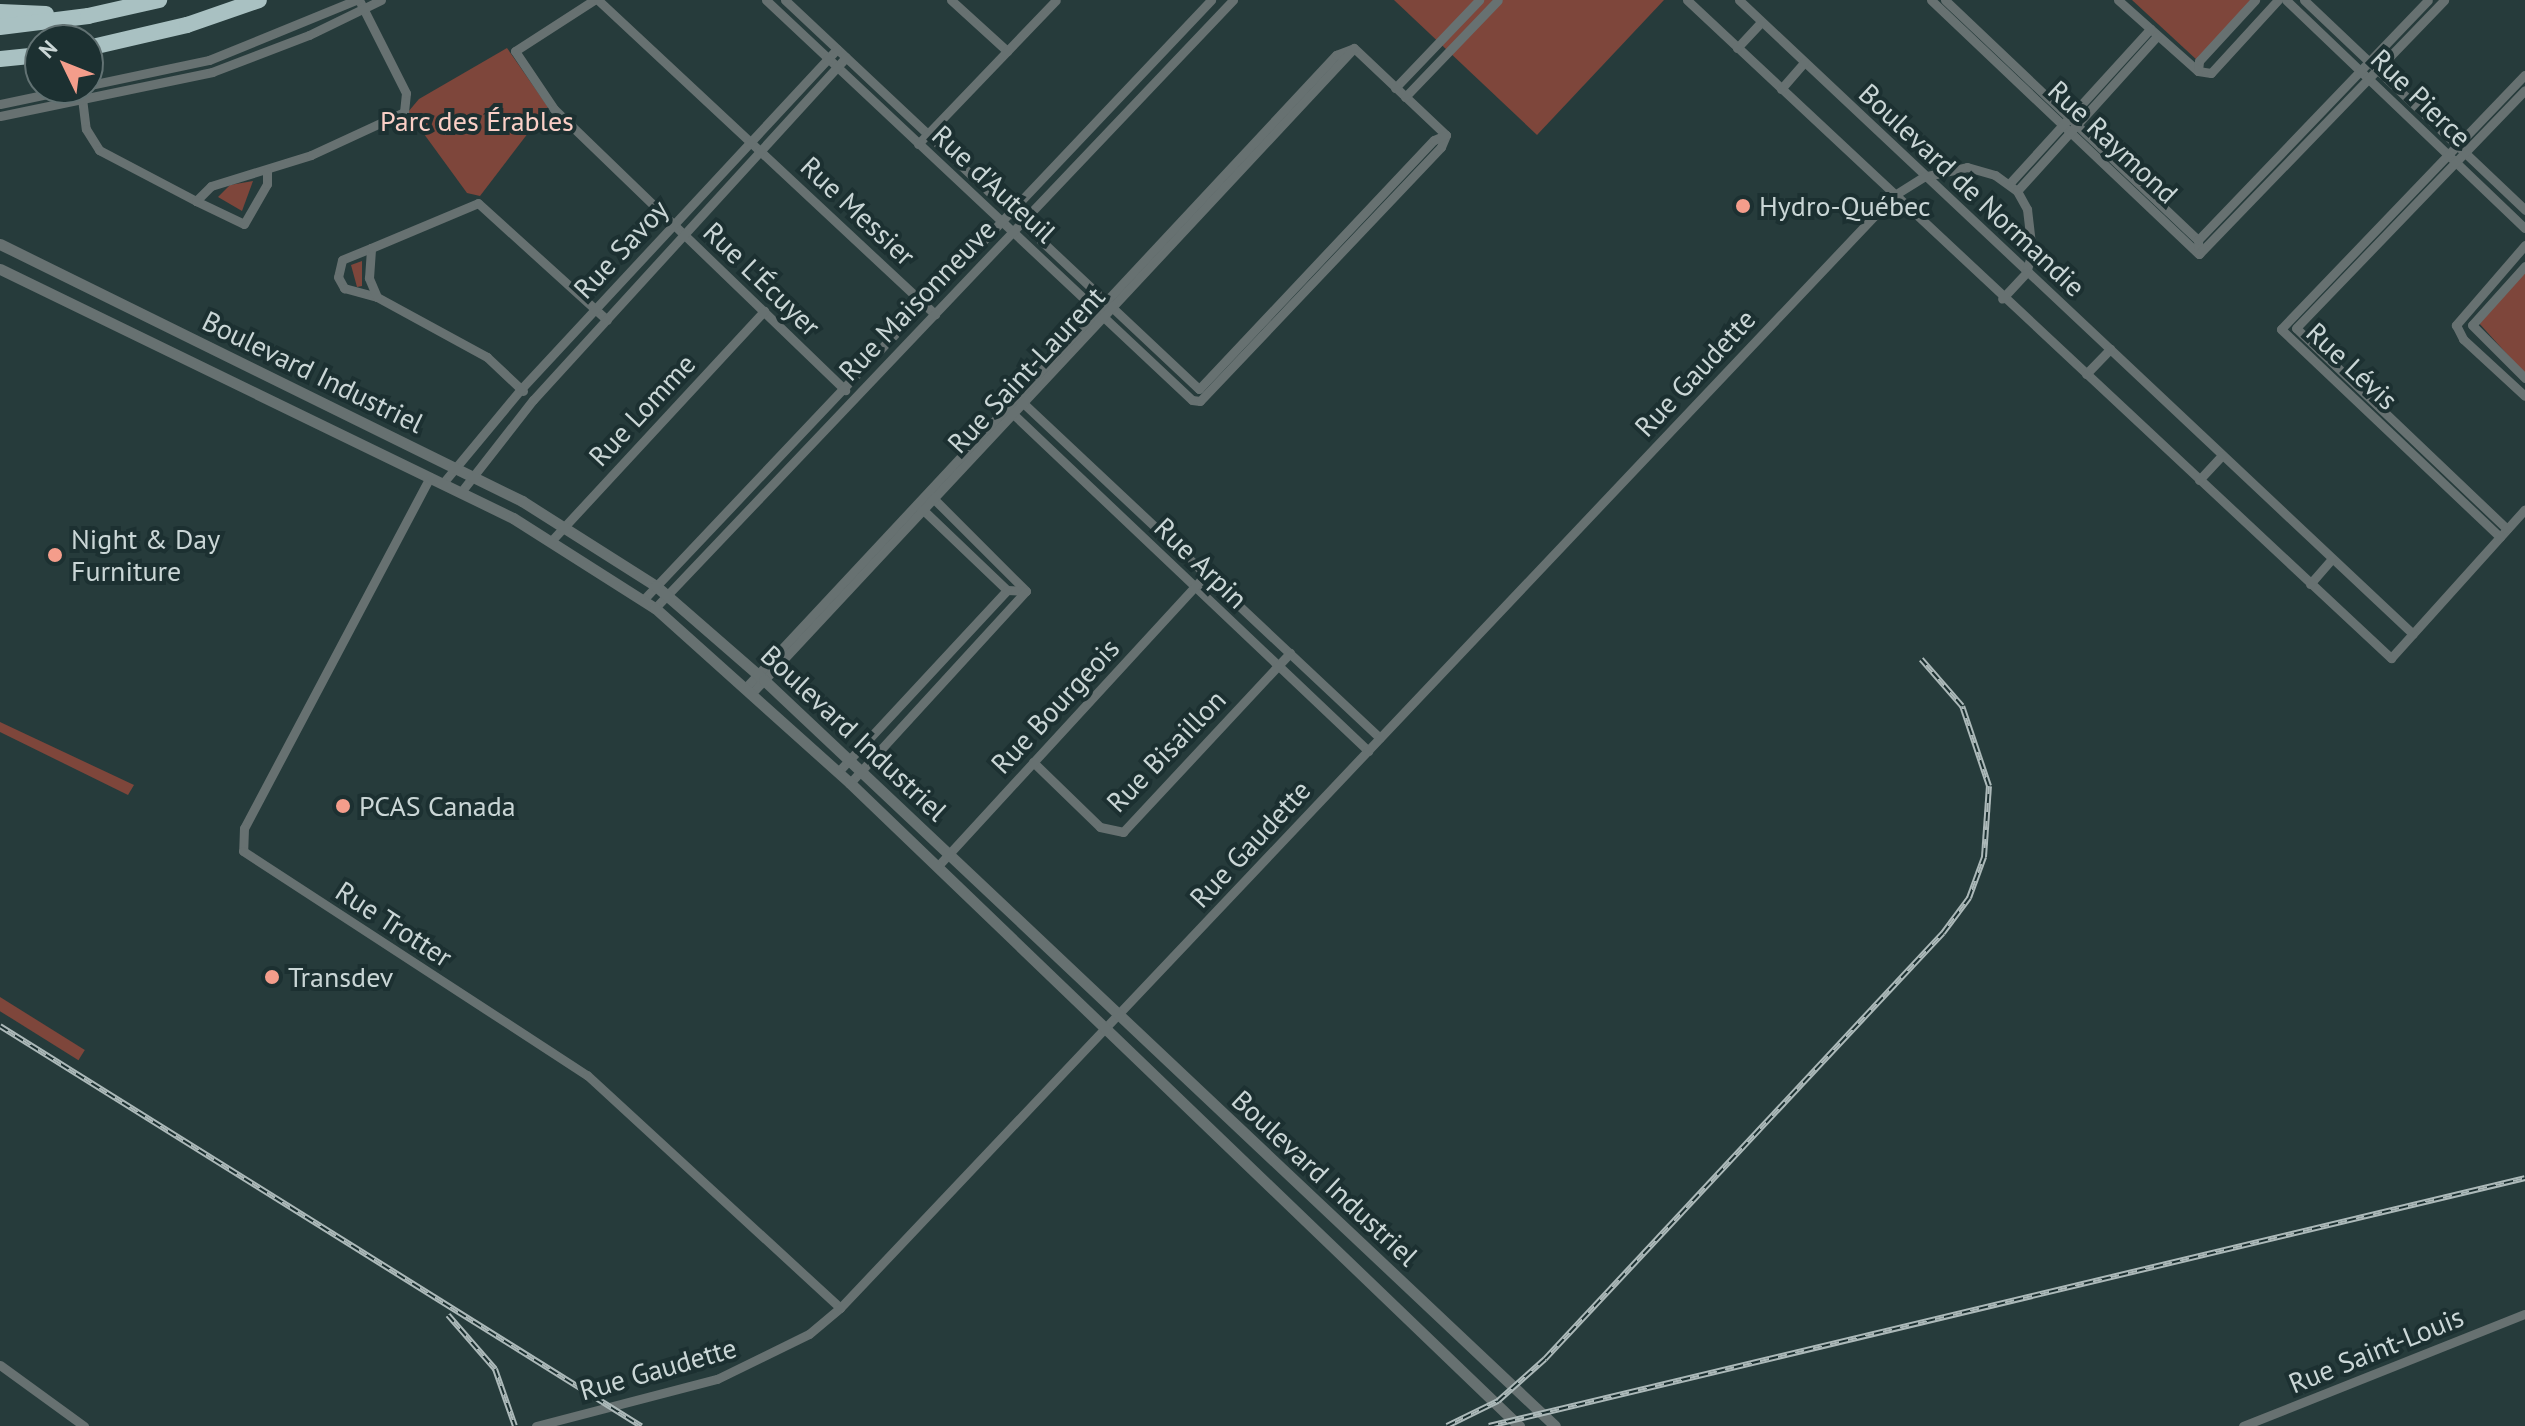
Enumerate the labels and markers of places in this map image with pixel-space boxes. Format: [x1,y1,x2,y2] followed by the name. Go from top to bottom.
[1759,189,1931,223] place label: Hydro-Québec
[1734,197,1752,215] marker: Hydro-Québec
[71,522,220,588] place label: Night & Day Furniture
[46,546,64,564] marker: Night & Day Furniture
[359,789,516,823] place label: PCAS Canada
[334,797,352,815] marker: PCAS Canada
[288,960,393,994] place label: Transdev
[263,968,281,986] marker: Transdev

